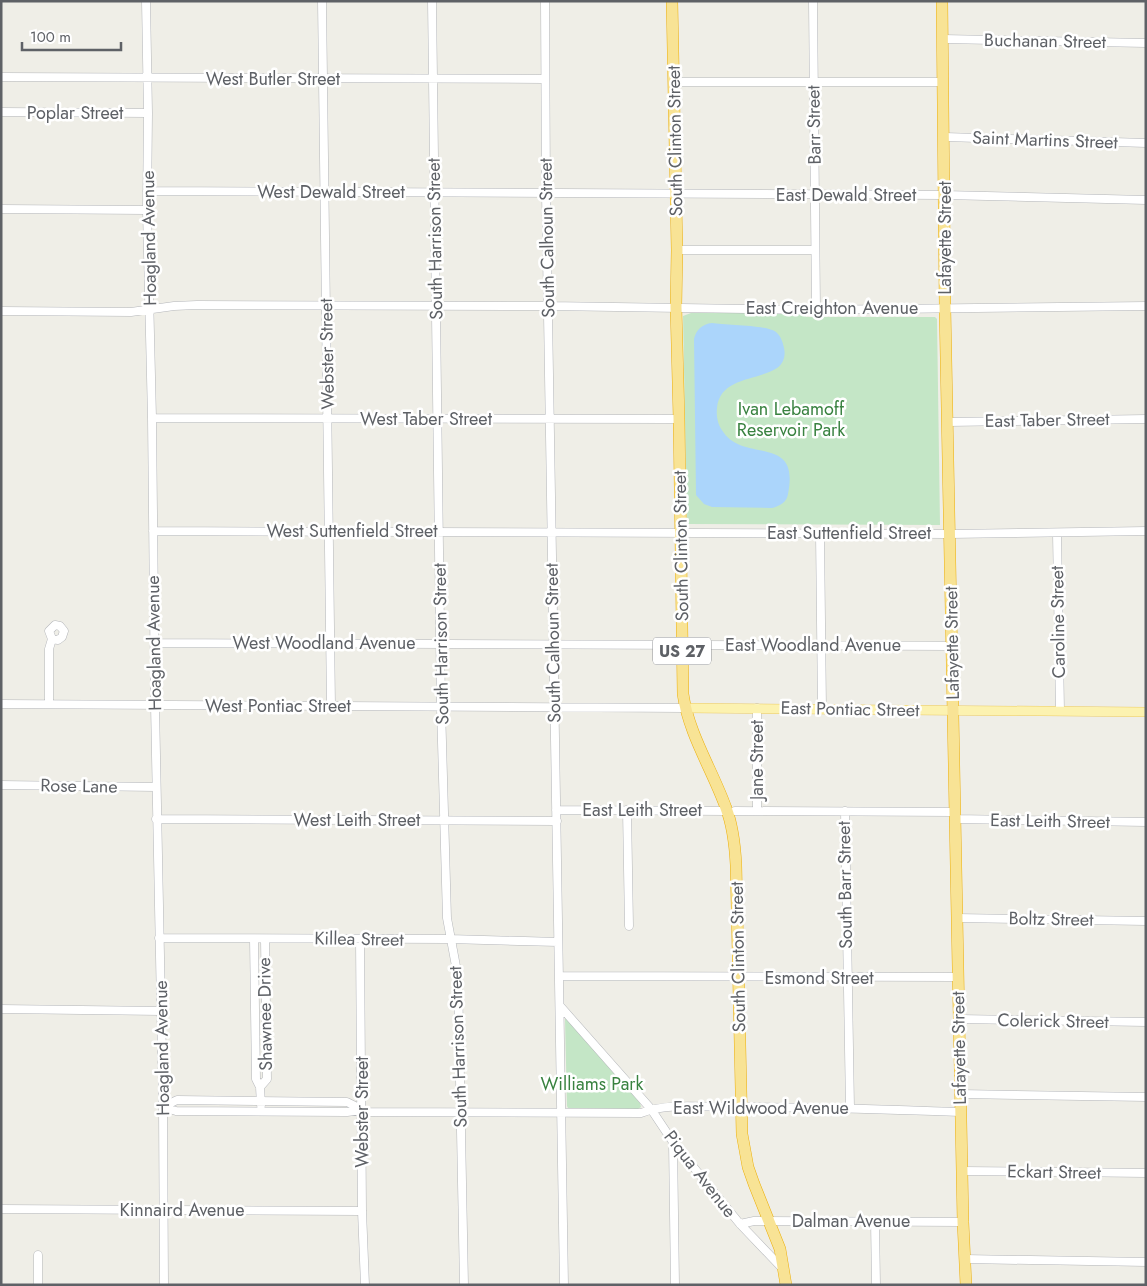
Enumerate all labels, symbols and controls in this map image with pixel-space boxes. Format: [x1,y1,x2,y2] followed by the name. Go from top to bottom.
[22,20,121,52] scale bar
[30,26,71,48] text: 100 m
[984,27,1107,55] street label: Buchanan Street
[661,65,689,217] street label: South Clinton Street
[206,66,341,92] street label: West Butler Street
[800,84,828,165] street label: Barr Street
[27,100,124,126] street label: Poplar Street
[972,124,1119,156] street label: Saint Martins Street
[421,157,449,320] street label: South Harrison Street
[533,157,561,318] street label: South Calhoun Street
[135,170,163,306] street label: Hoagland Avenue
[257,179,405,205] street label: West Dewald Street
[932,180,958,295] street label: Lafayette Street
[776,182,917,208] street label: East Dewald Street
[746,295,918,321] street label: East Creighton Avenue
[313,297,341,410] street label: Webster Street
[737,396,845,443] park label: Ivan Lebamoff Reservoir Park
[360,406,493,432] street label: West Taber Street
[984,406,1110,434] street label: East Taber Street
[667,470,695,622] street label: South Clinton Street
[266,518,438,544] street label: West Suttenfield Street
[767,520,932,546] street label: East Suttenfield Street
[427,562,455,725] street label: South Harrison Street
[539,562,567,723] street label: South Calhoun Street
[1044,565,1072,679] street label: Caroline Street
[140,575,168,711] street label: Hoagland Avenue
[938,585,966,700] street label: Lafayette Street
[233,630,415,656] street label: West Woodland Avenue
[725,632,901,658] street label: East Woodland Avenue
[653,637,711,664] road number: US 27
[205,693,352,719] street label: West Pontiac Street
[780,695,920,723] street label: East Pontiac Street
[744,719,770,802] street label: Jane Street
[40,772,118,800] street label: Rose Lane
[582,797,703,823] street label: East Leith Street
[294,807,421,833] street label: West Leith Street
[990,807,1111,835] street label: East Leith Street
[831,820,859,949] street label: South Barr Street
[724,881,752,1033] street label: South Clinton Street
[1008,905,1094,933] street label: Boltz Street
[314,925,405,953] street label: Killea Street
[251,957,279,1071] street label: Shawnee Drive
[442,965,474,1128] street label: South Harrison Street
[764,965,874,991] street label: Esmond Street
[148,980,176,1116] street label: Hoagland Avenue
[945,990,973,1105] street label: Lafayette Street
[997,1007,1110,1035] street label: Colerick Street
[349,1056,375,1168] street label: Webster Street
[541,1071,644,1097] park label: Williams Park
[673,1095,849,1121] street label: East Wildwood Avenue
[658,1125,742,1223] street label: Piqua Avenue
[1007,1158,1102,1186] street label: Eckart Street
[120,1197,245,1223] street label: Kinnaird Avenue
[792,1208,910,1234] street label: Dalman Avenue

